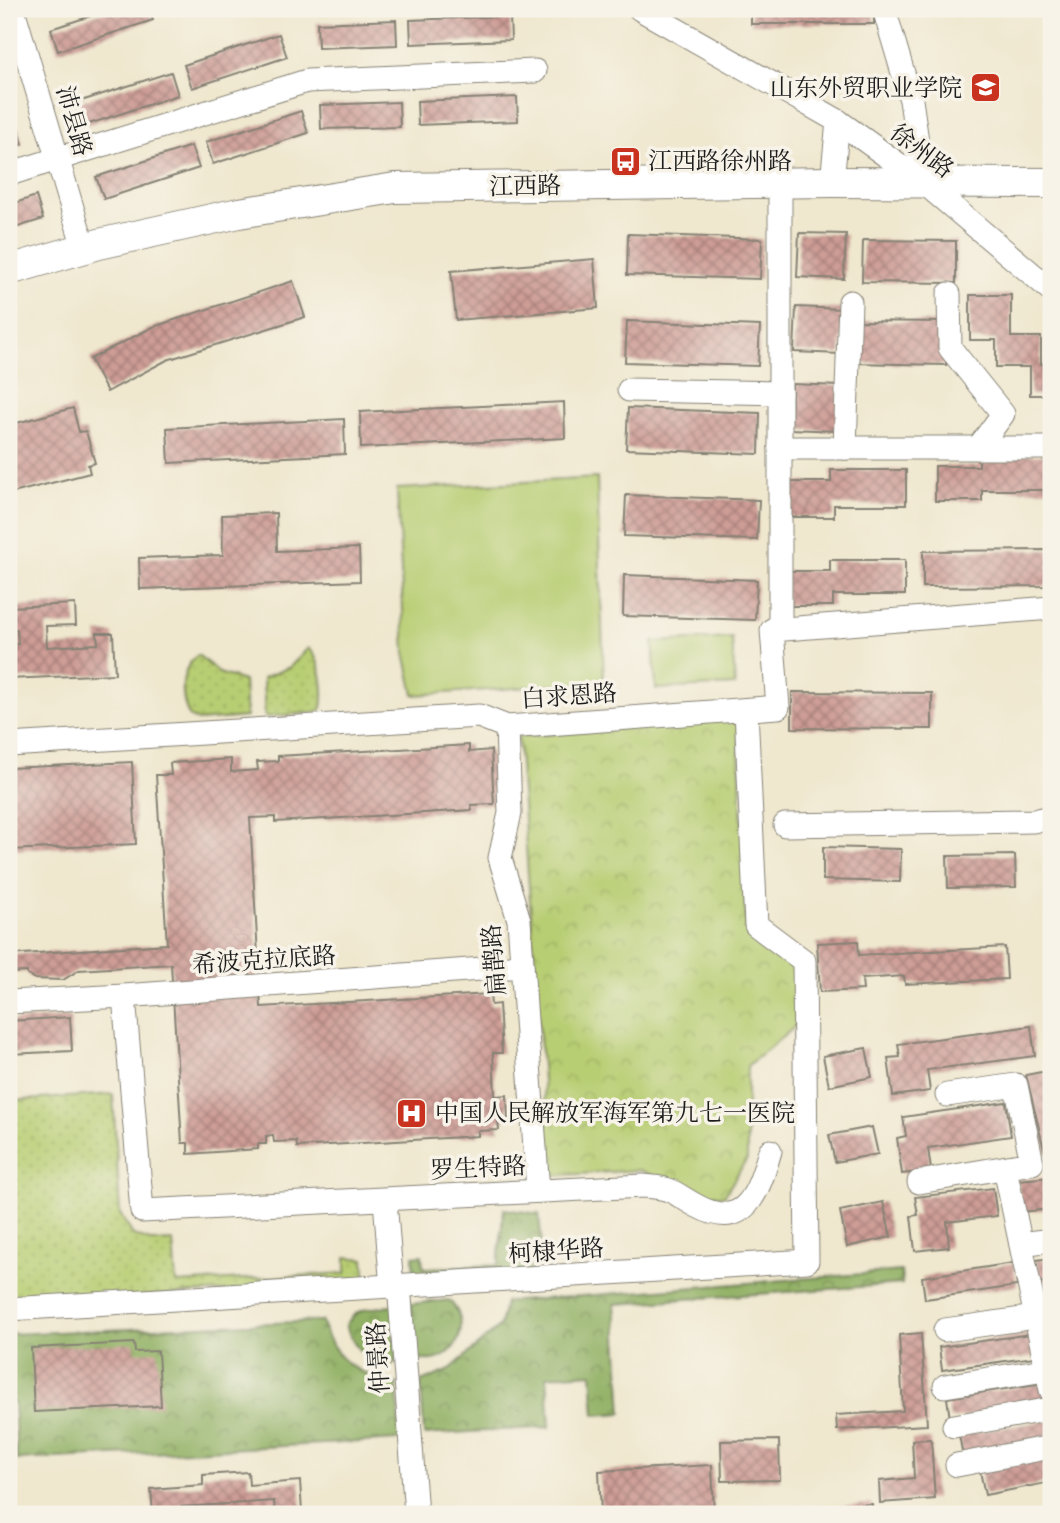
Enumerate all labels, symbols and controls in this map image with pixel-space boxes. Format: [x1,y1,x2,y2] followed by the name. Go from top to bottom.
[968,71,1002,105] school or university icon: 山东外贸职业学院
[770,73,962,107] place label: 山东外贸职业学院
[46,82,98,161] street label: 沛县路
[882,117,960,188] street label: 徐州路
[608,144,642,178] bus stop icon: 江西路徐州路
[648,146,792,180] place label: 江西路徐州路
[489,170,561,206] street label: 江西路
[520,678,618,718] street label: 白求恩路
[476,922,516,997] street label: 扁鹊路
[191,940,337,984] street label: 希波克拉底路
[395,1096,429,1130] hospital icon: 中国人民解放军海军第九七一医院
[435,1098,795,1132] place label: 中国人民解放军海军第九七一医院
[429,1151,527,1189] street label: 罗生特路
[507,1233,605,1273] street label: 柯棣华路
[361,1321,399,1395] street label: 仲景路

